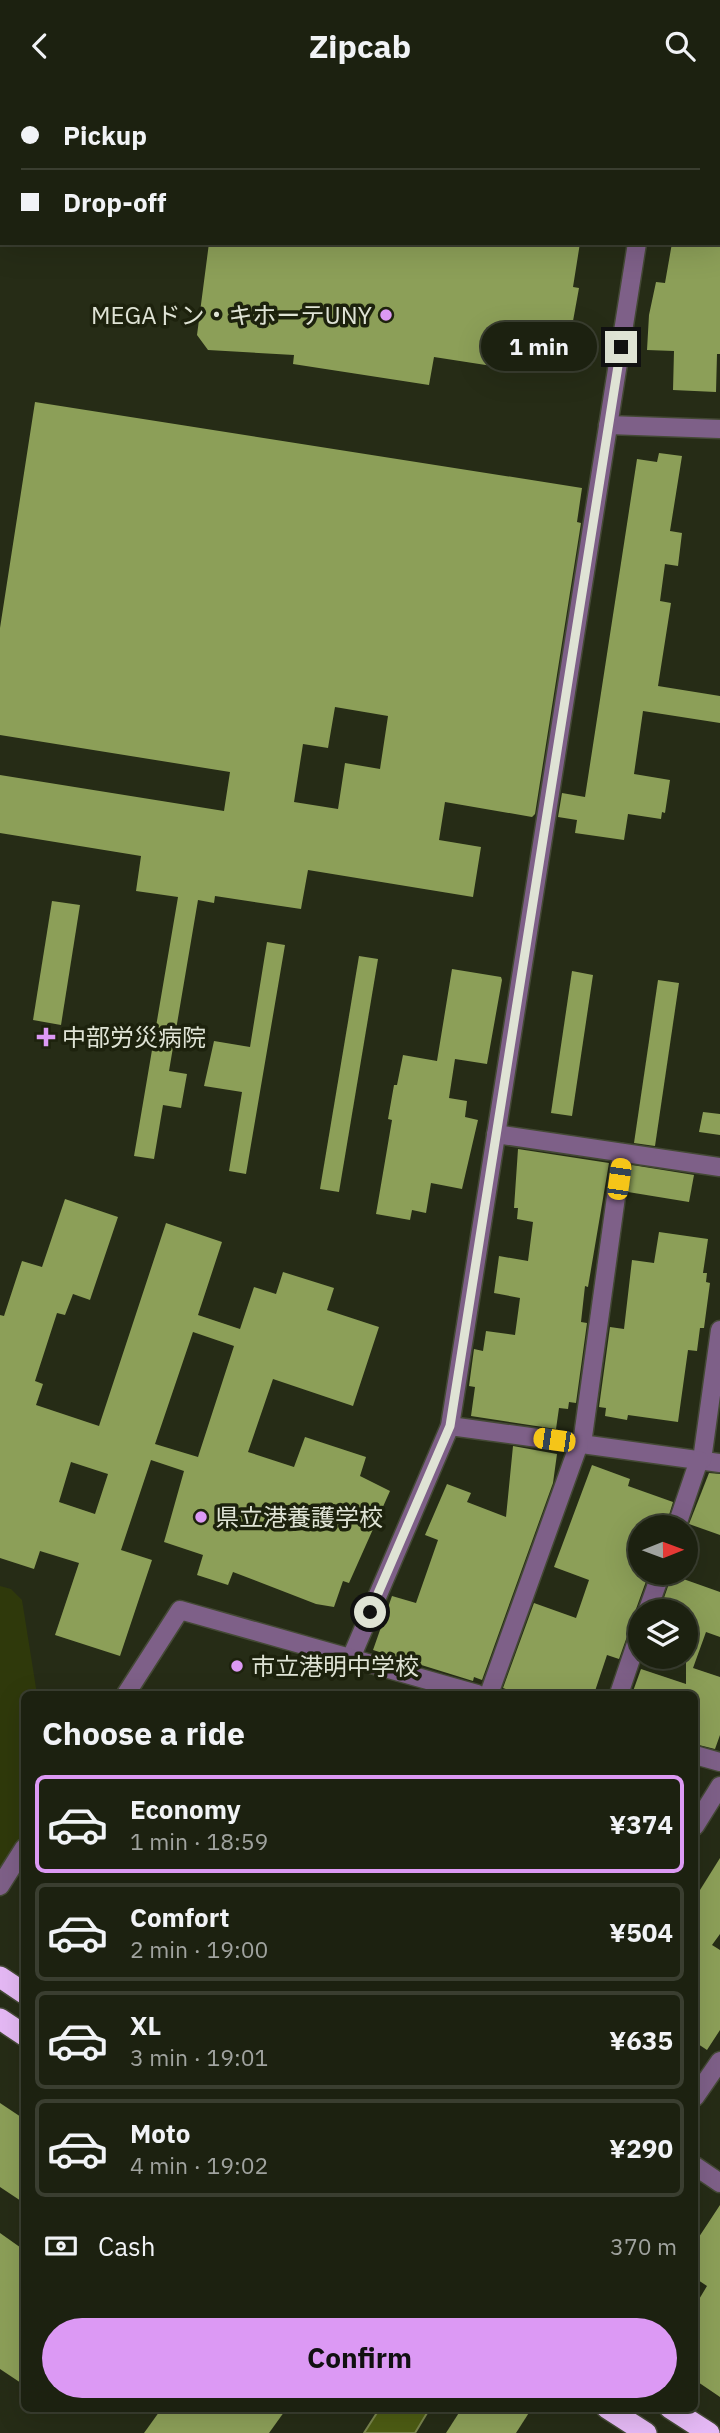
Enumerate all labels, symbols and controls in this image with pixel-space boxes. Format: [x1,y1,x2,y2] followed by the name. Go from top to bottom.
[309,25,411,67] text: Zipcab
[21,27,59,65] icon: back
[661,27,699,65] icon: search
[63,118,147,152] text: Pickup
[63,185,166,219] text: Drop-off
[91,299,372,331] place label: MEGAドン・キホーテUNY
[378,307,394,323] marker: MEGAドン・キホーテUNY
[481,323,596,371] callout: 1 min
[509,331,569,361] text: 1 min
[605,331,637,363] route end
[62,1021,206,1053] place label: 中部労災病院
[36,1027,56,1047] marker: 中部労災病院
[606,1157,633,1201] car
[532,1427,577,1453] car
[215,1501,383,1533] place label: 県立港養護学校
[193,1509,209,1525] marker: 県立港養護学校
[628,1515,698,1585] north arrow
[628,1515,698,1669] map controls
[354,1596,386,1628] route start
[628,1599,698,1669] button: layers
[251,1650,419,1682] place label: 市立港明中学校
[229,1658,245,1674] marker: 市立港明中学校
[42,1712,245,1754] text: Choose a ride
[130,1792,241,1826] text: Economy
[46,1793,109,1856] icon: car
[609,1807,673,1841] text: ¥374
[130,1826,268,1856] text: 1 min · 18:59
[130,1900,229,1934] text: Comfort
[46,1901,109,1964] icon: car
[609,1915,673,1949] text: ¥504
[130,1934,268,1964] text: 2 min · 19:00
[130,2008,161,2042] text: XL
[46,2009,109,2072] icon: car
[609,2023,673,2057] text: ¥635
[130,2042,268,2072] text: 3 min · 19:01
[130,2116,190,2150] text: Moto
[46,2117,109,2180] icon: car
[609,2131,673,2165] text: ¥290
[130,2150,268,2180] text: 4 min · 19:02
[42,2227,80,2265] icon: cash
[98,2229,155,2263] text: Cash
[610,2231,677,2261] text: 370 m
[42,2318,677,2398] button: Confirm

